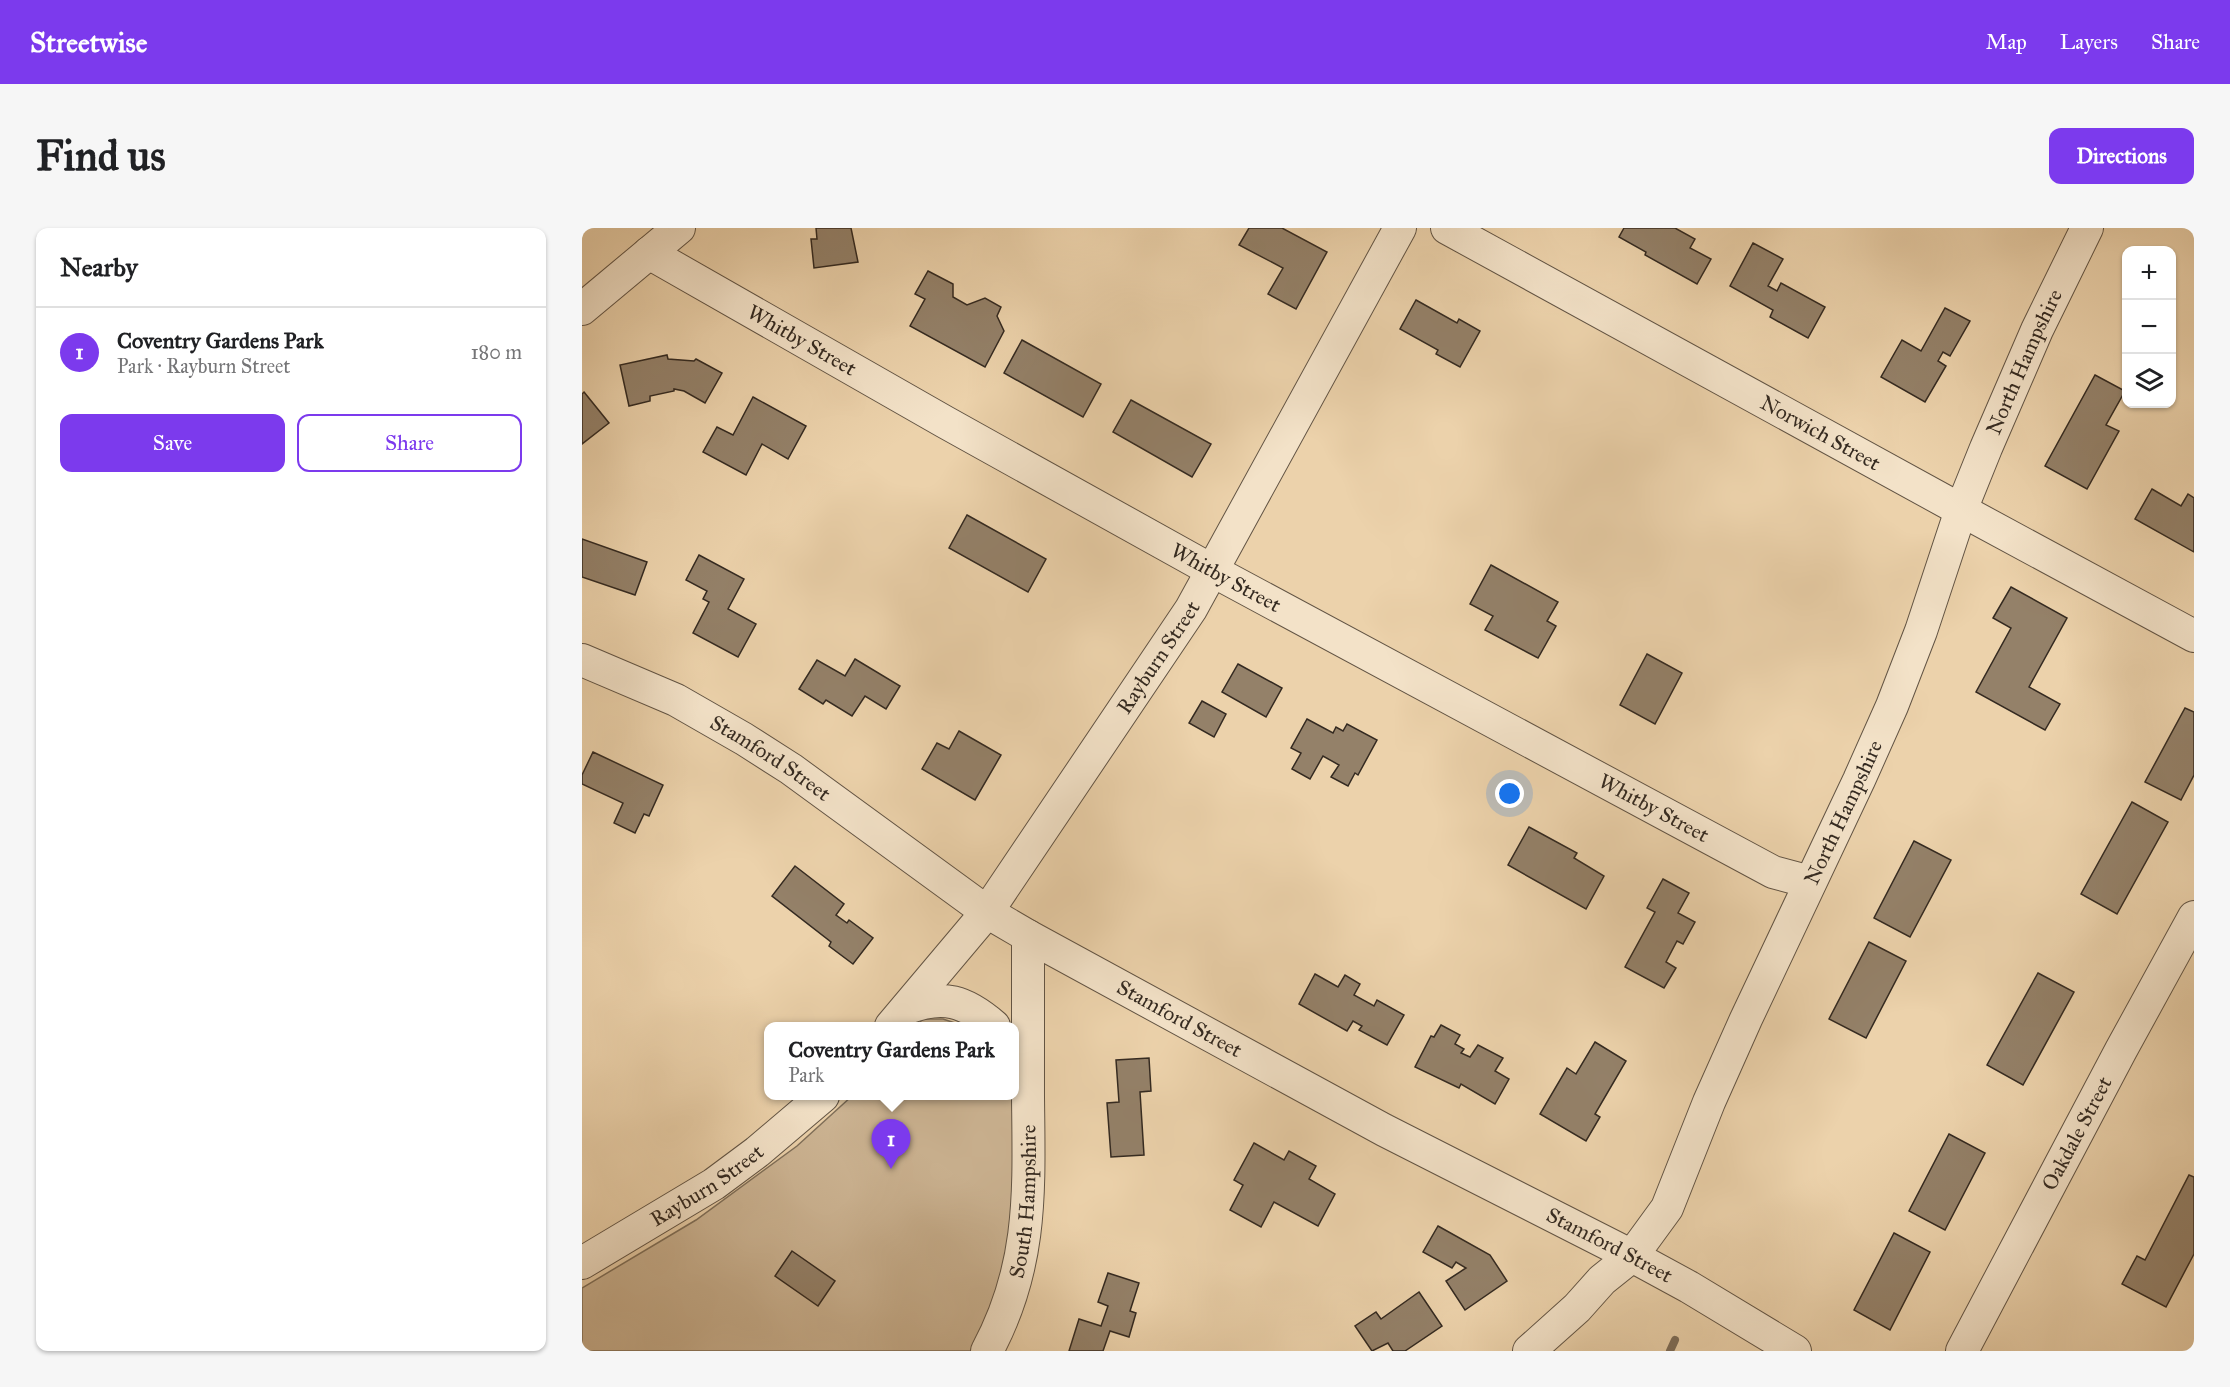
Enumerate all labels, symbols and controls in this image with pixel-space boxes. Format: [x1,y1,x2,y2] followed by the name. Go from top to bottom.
[30,25,147,60] text: Streetwise
[1986,29,2027,55] text: Map
[2060,29,2118,55] text: Layers
[2151,29,2200,55] text: Share
[2049,128,2194,184] button: Directions
[36,130,166,182] text: Find us
[2122,246,2176,408] map controls
[2122,246,2176,300] button: +
[60,251,138,283] text: Nearby
[1980,285,2068,439] street label: North Hampshire
[743,299,861,382] street label: Whitby Street
[2122,300,2176,354] button: −
[117,327,324,354] text: Coventry Gardens Park
[76,340,83,364] text: 1
[471,340,522,364] text: 180 m
[117,354,290,378] text: Park · Rayburn Street
[2122,354,2176,408] button: layers
[1756,390,1885,477] street label: Norwich Street
[60,414,285,472] button: Save
[297,414,522,472] button: Share
[1166,537,1286,618] street label: Whitby Street
[1111,596,1206,719] street label: Rayburn Street
[706,709,836,807] street label: Stamford Street
[1798,736,1888,889] street label: North Hampshire
[1594,768,1714,848] street label: Whitby Street
[1495,779,1524,808] your location
[1112,974,1247,1063] street label: Stamford Street
[764,1022,1019,1100] popup
[788,1036,995,1063] text: Coventry Gardens Park
[788,1063,824,1087] text: Park
[2036,1072,2118,1195] street label: Oakdale Street
[872,1120,910,1169] pin: 1
[1003,1124,1042,1281] street label: South Hampshire
[645,1139,770,1232] street label: Rayburn Street
[1542,1202,1678,1289] street label: Stamford Street

